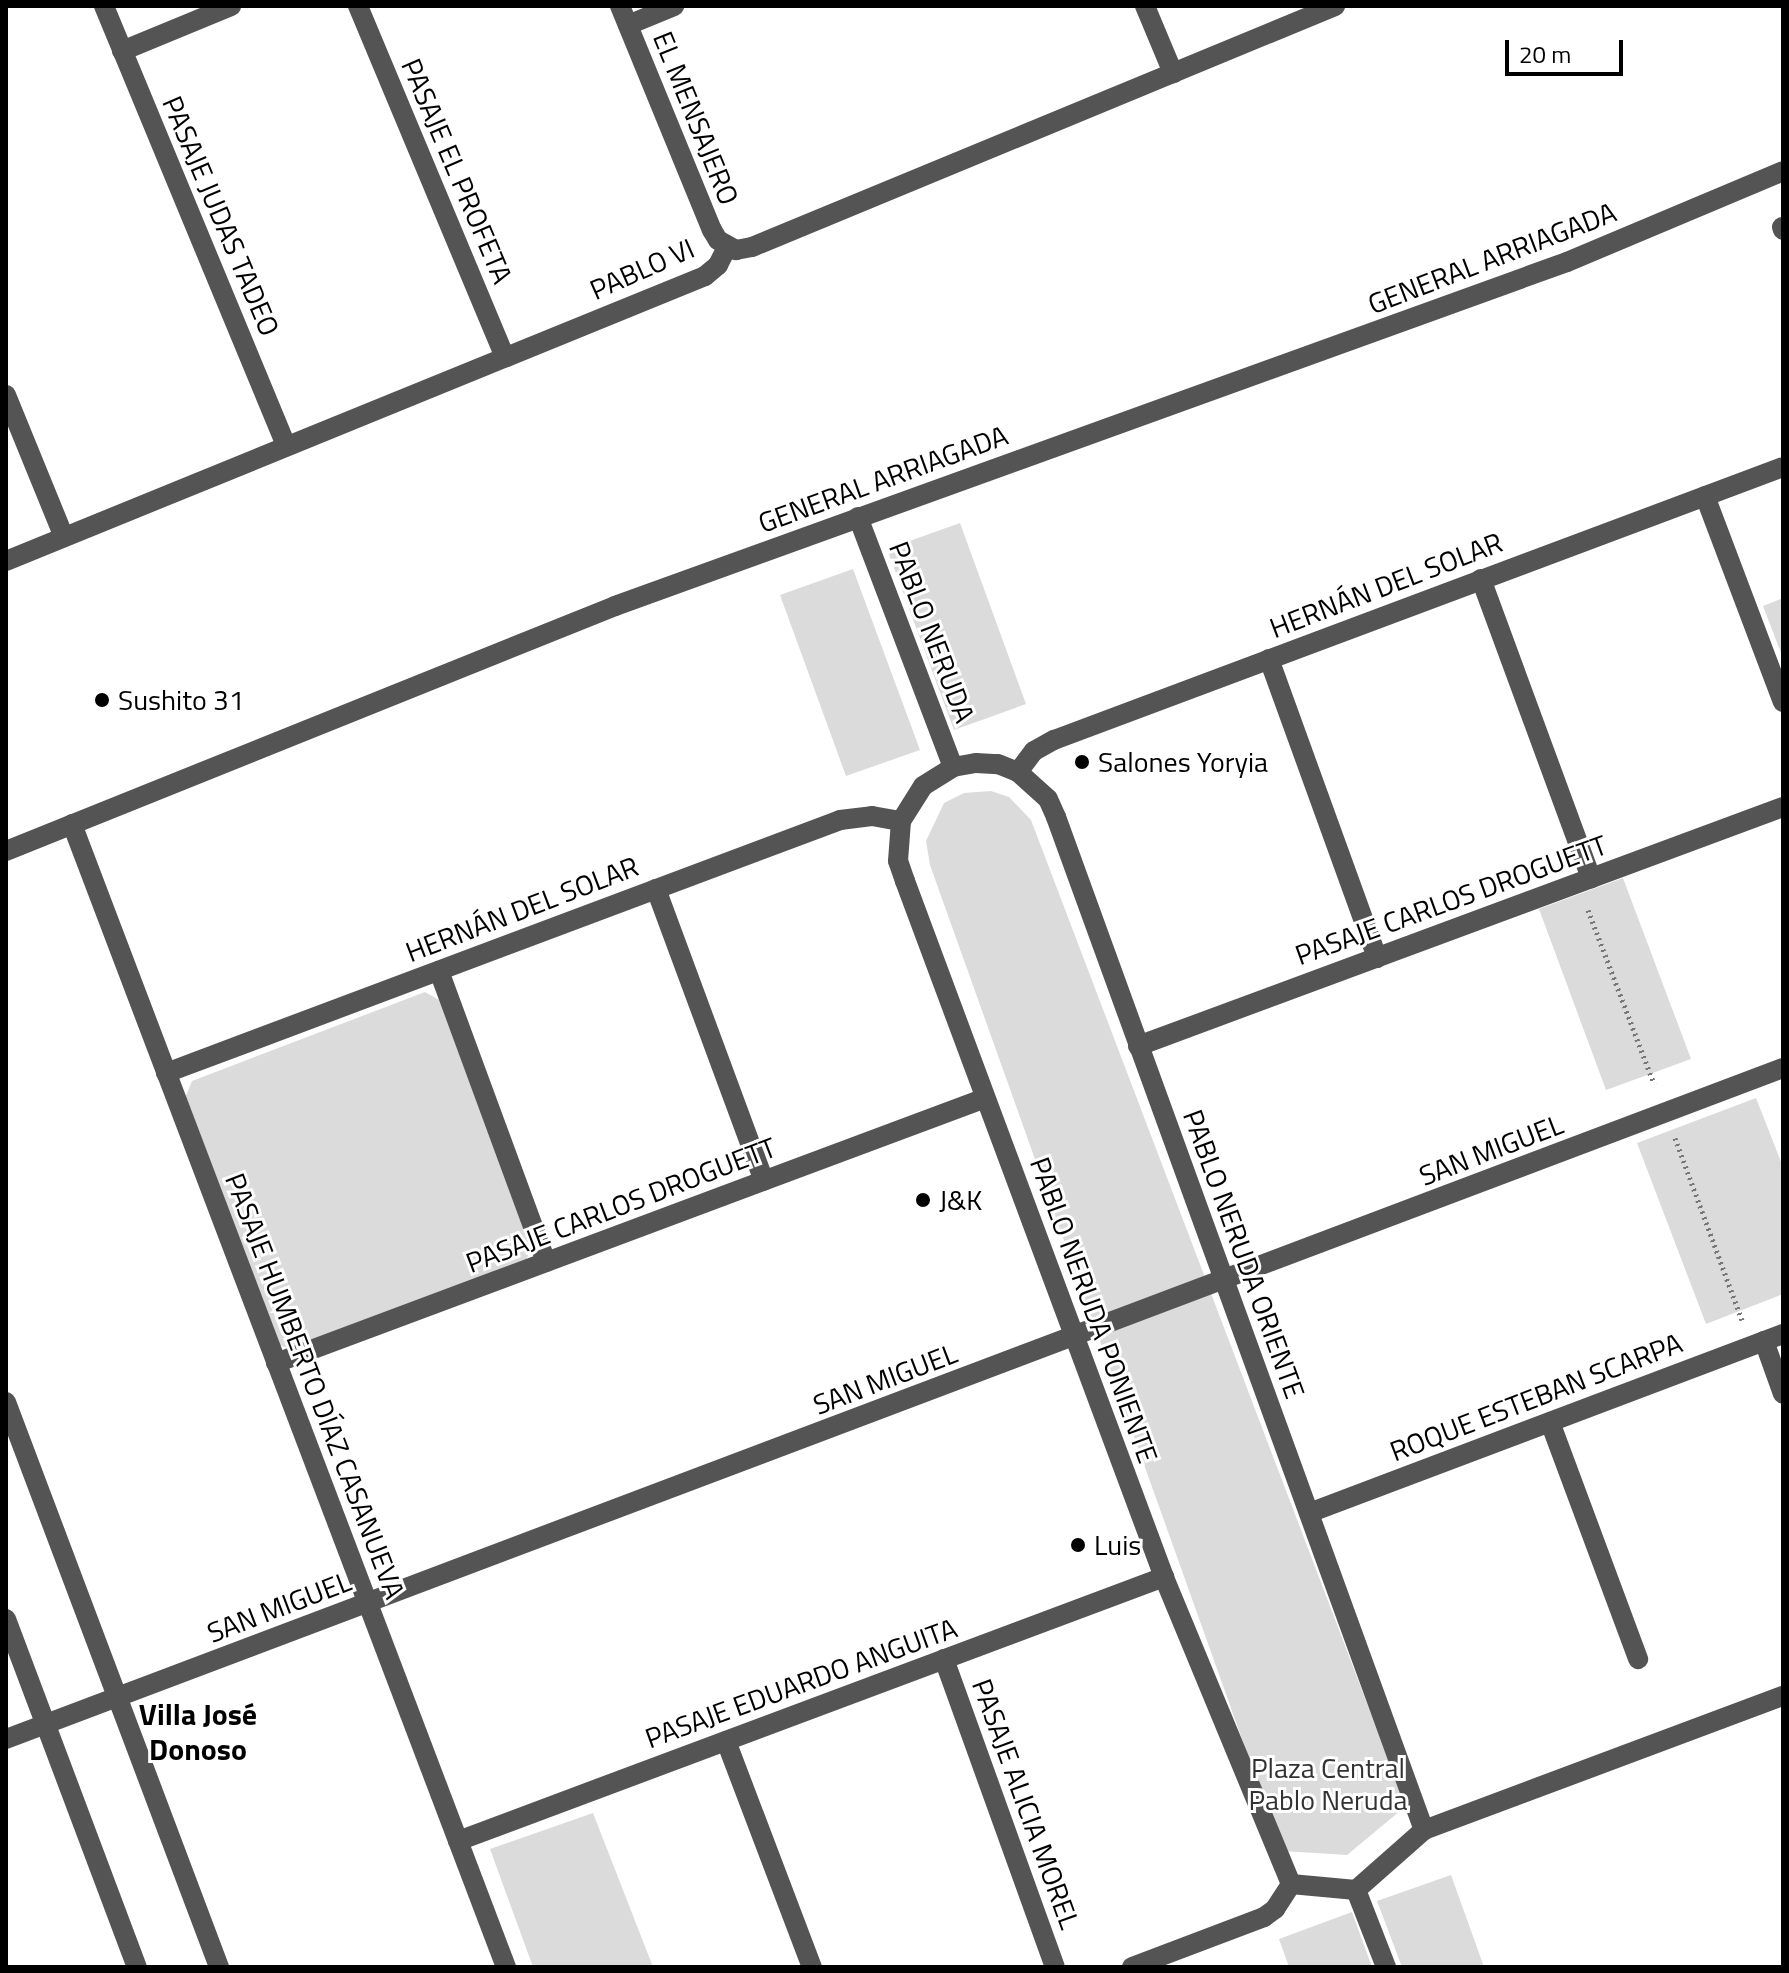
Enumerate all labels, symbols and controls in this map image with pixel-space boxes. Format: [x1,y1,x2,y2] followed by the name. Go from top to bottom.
[1509,24,1627,74] scale bar
[646,27,746,209] street label: EL MENSAJERO
[1519,36,1571,72] text: 20 m
[394,53,520,289] street label: PASAJE EL PROFETA
[155,91,287,341] street label: PASAJE JUDAS TADEO
[1363,195,1621,321] street label: GENERAL ARRIAGADA
[585,231,699,307] street label: PABLO VI
[754,418,1012,540] street label: GENERAL ARRIAGADA
[1265,525,1507,645] street label: HERNÁN DEL SOLAR
[882,537,982,727] street label: PABLO NERUDA
[118,683,244,717] place label: Sushito 31
[93,691,111,709] marker: Sushito 31
[1098,745,1268,779] place label: Salones Yoryia
[1073,753,1091,771] marker: Salones Yoryia
[1291,828,1611,972] street label: PASAJE CARLOS DROGUETT
[401,849,643,969] street label: HERNÁN DEL SOLAR
[1176,1105,1312,1403] street label: PABLO NERUDA ORIENTE
[1414,1107,1568,1193] street label: SAN MIGUEL
[461,1130,781,1280] street label: PASAJE CARLOS DROGUETT
[1023,1153,1165,1467] street label: PABLO NERUDA PONIENTE
[218,1168,412,1604] street label: PASAJE HUMBERTO DÍAZ CASANUEVA
[939,1183,982,1217] place label: J&K
[914,1191,932,1209] marker: J&K
[1385,1326,1687,1468] street label: ROQUE ESTEBAN SCARPA
[808,1336,962,1422] street label: SAN MIGUEL
[1094,1528,1141,1562] place label: Luis
[1069,1536,1087,1554] marker: Luis
[202,1564,356,1650] street label: SAN MIGUEL
[641,1611,961,1755] street label: PASAJE EDUARDO ANGUITA
[965,1674,1087,1934] street label: PASAJE ALICIA MOREL
[139,1696,257,1766] district label: Villa José Donoso
[1249,1751,1407,1817] park label: Plaza Central Pablo Neruda

